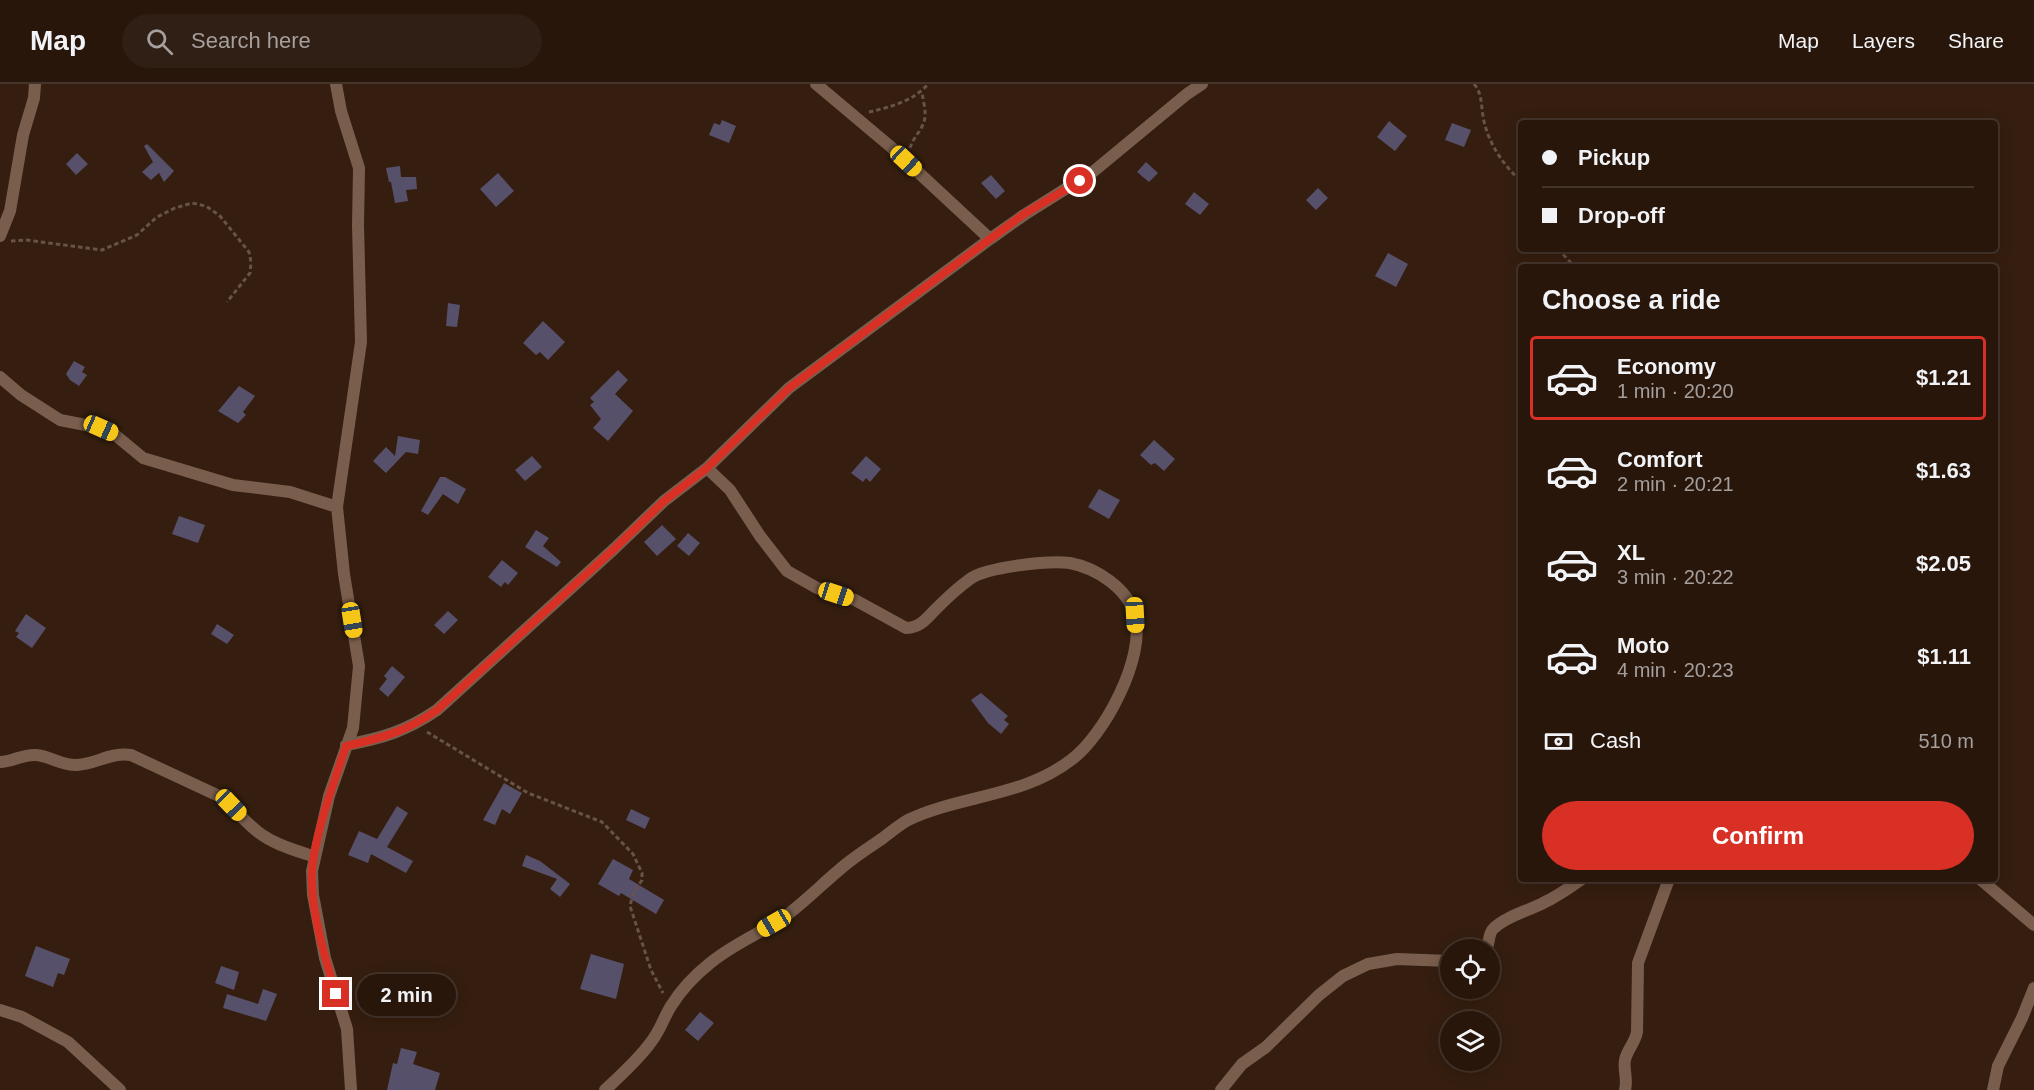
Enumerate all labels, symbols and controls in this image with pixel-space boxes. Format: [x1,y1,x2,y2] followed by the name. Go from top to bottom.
[122,14,542,68] search box
[30,25,86,56] text: Map
[143,25,176,58] icon: search
[191,28,311,53] text: Search here
[1778,29,1819,52] text: Map
[1852,29,1915,52] text: Layers
[1948,29,2004,52] text: Share
[887,142,925,180] car
[1578,145,1650,170] text: Pickup
[1066,167,1093,194] route start
[1578,203,1665,228] text: Drop-off
[1542,285,1721,315] text: Choose a ride
[1545,351,1599,405] icon: car
[1617,354,1716,379] text: Economy
[1916,365,1971,390] text: $1.21
[1617,380,1734,402] text: 1 min · 20:20
[81,412,121,444] car
[1545,444,1599,498] icon: car
[1617,447,1703,472] text: Comfort
[1916,458,1971,483] text: $1.63
[1617,473,1734,495] text: 2 min · 20:21
[1545,537,1599,591] icon: car
[1617,540,1645,565] text: XL
[1916,551,1971,576] text: $2.05
[1617,566,1734,588] text: 3 min · 20:22
[816,580,856,608] car
[1125,597,1145,633] car
[340,601,364,639] car
[1545,630,1599,684] icon: car
[1617,633,1670,658] text: Moto
[1917,644,1971,669] text: $1.11
[1617,659,1734,681] text: 4 min · 20:23
[1542,725,1575,758] icon: cash
[1590,728,1641,753] text: Cash
[1918,730,1974,752] text: 510 m
[212,786,250,824] car
[1542,801,1974,870] button: Confirm
[754,906,794,940] car
[1440,939,1500,1071] map controls
[1440,939,1500,999] button: locate
[357,973,456,1015] callout: 2 min
[322,980,349,1007] route end
[380,984,433,1006] text: 2 min
[1440,1011,1500,1071] button: layers

